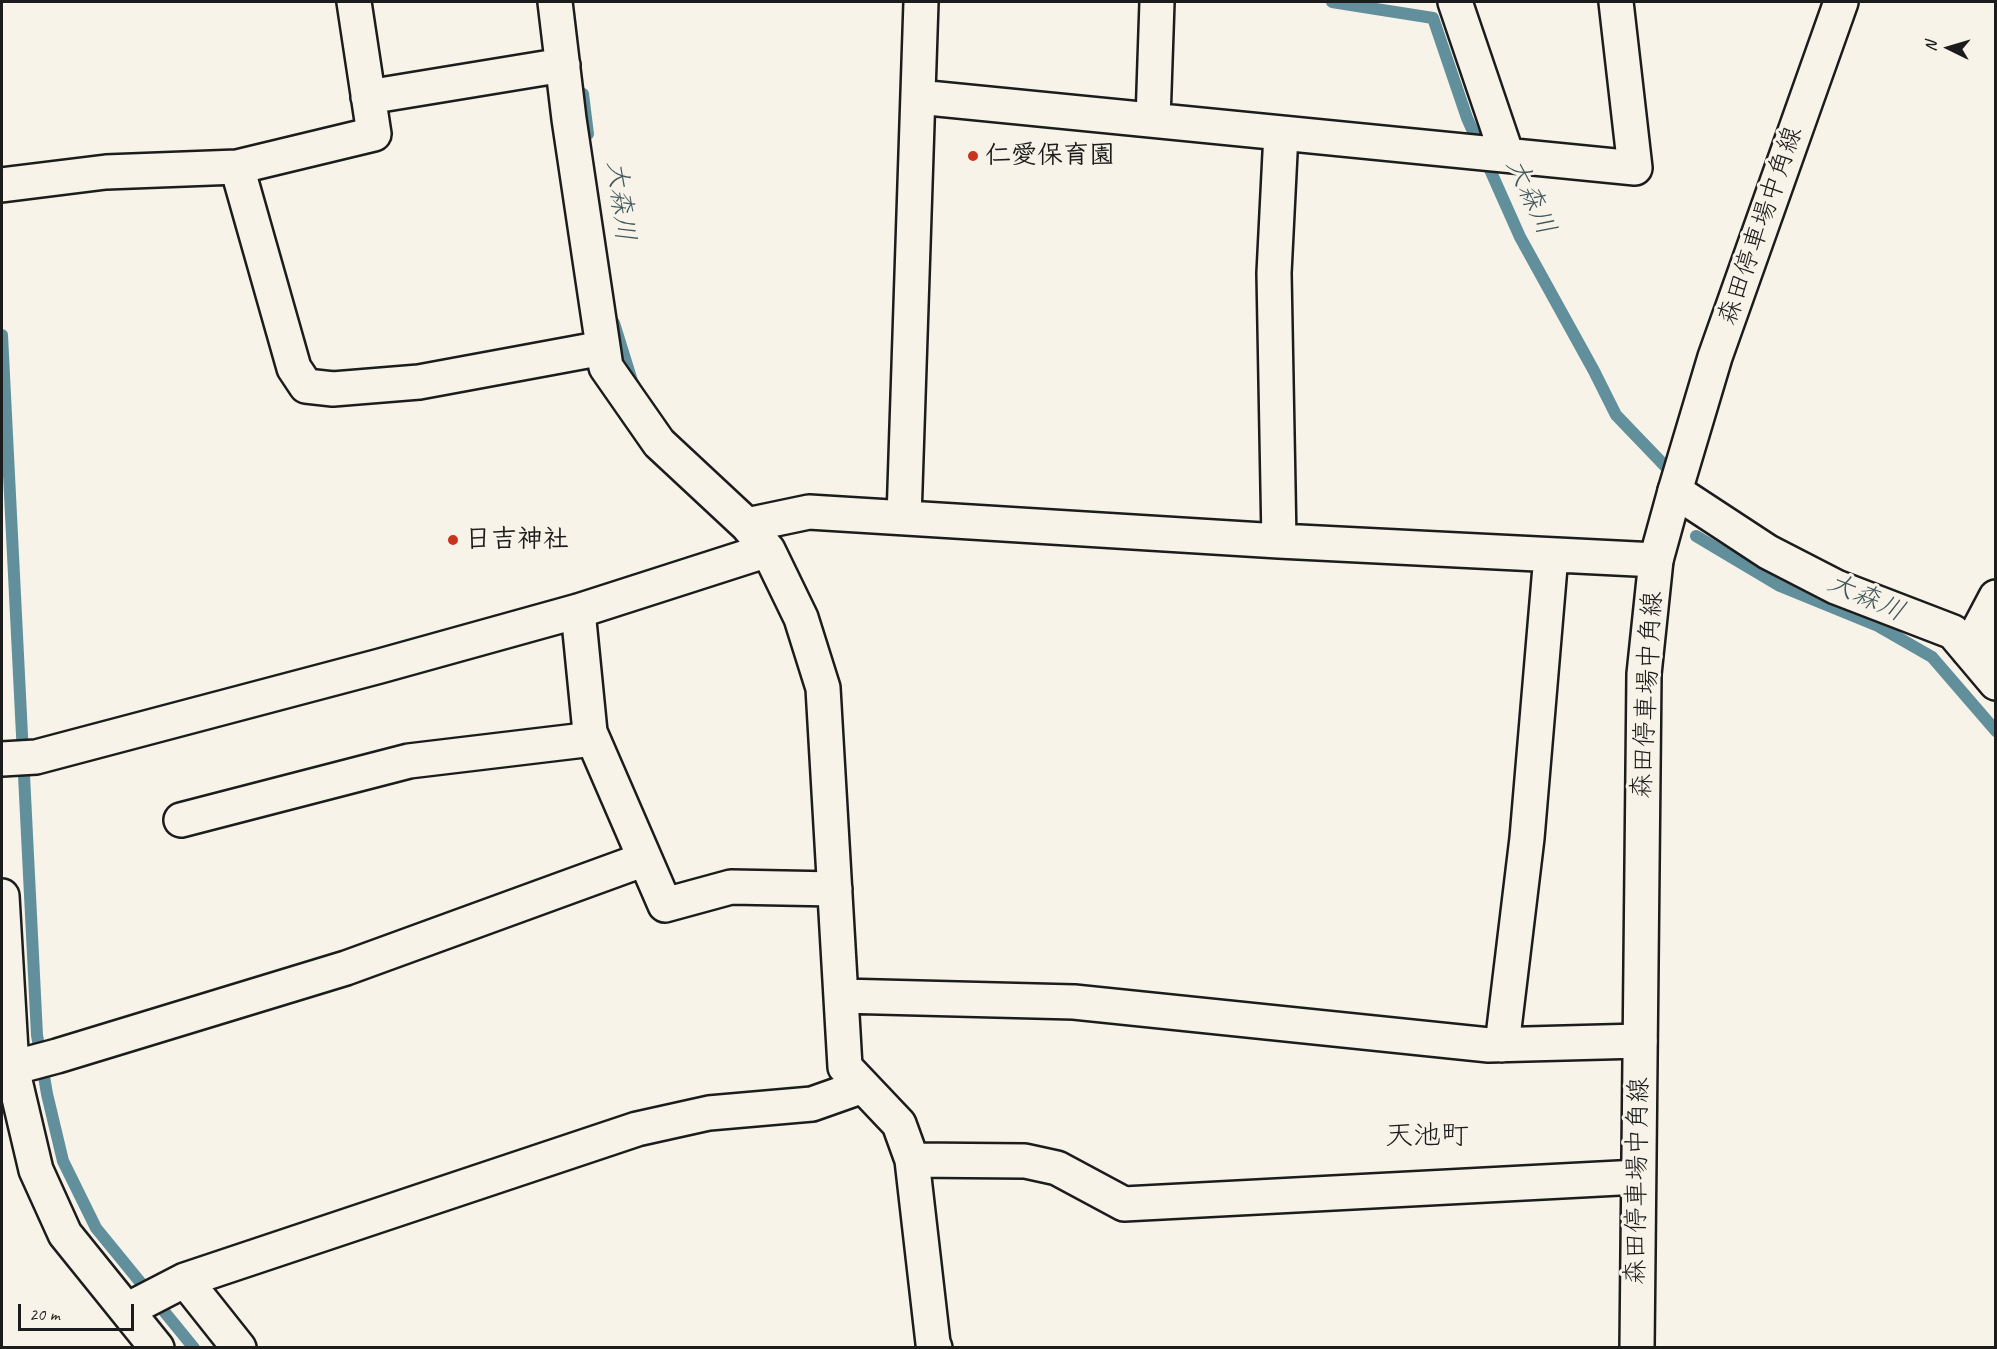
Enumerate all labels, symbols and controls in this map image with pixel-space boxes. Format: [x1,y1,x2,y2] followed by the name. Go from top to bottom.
[1919,18,1979,78] north arrow
[1921,41,1941,52] text: N
[1712,123,1810,329] street label: 森田停車場中角線
[985,140,1115,172] place label: 仁愛保育園
[966,149,980,163] marker: 仁愛保育園
[1498,153,1562,241] water label: 大森川
[599,159,641,243] water label: 大森川
[465,524,569,556] place label: 日吉神社
[446,533,460,547] marker: 日吉神社
[1822,567,1910,629] water label: 大森川
[1627,590,1669,800] street label: 森田停車場中角線
[1621,1077,1655,1285] street label: 森田停車場中角線
[1385,1120,1469,1154] district label: 天池町
[21,1292,136,1330] scale bar
[29,1303,60,1325] text: 20 m

